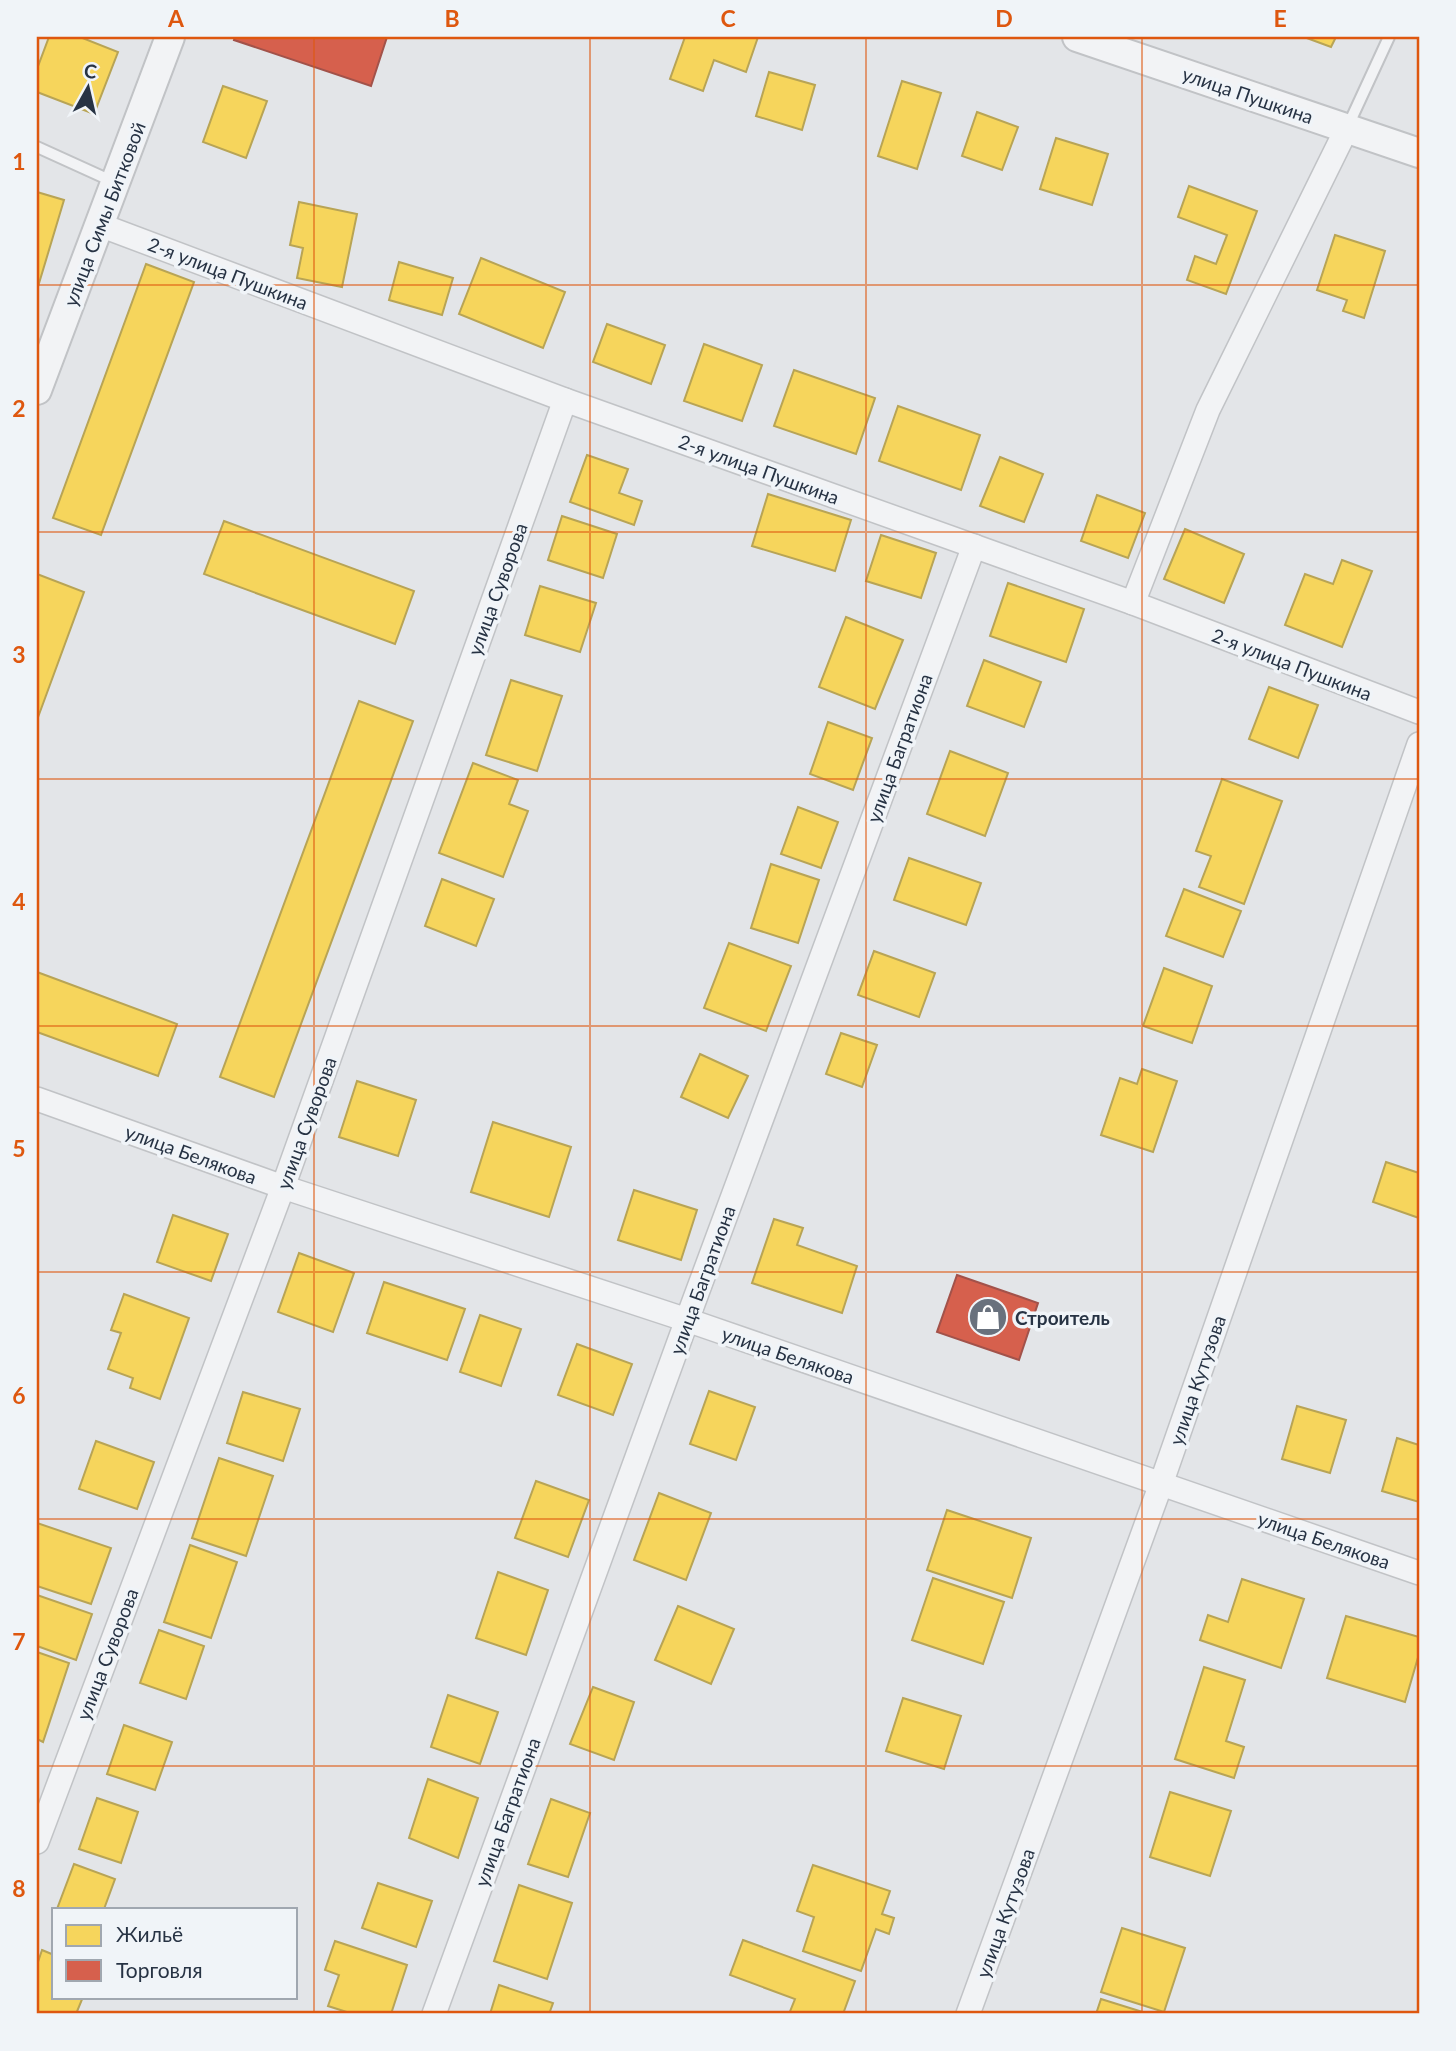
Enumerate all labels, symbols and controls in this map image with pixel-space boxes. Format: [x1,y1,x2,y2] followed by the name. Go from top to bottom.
[167,4,185,32] text: A
[444,4,460,32] text: B
[720,4,736,32] text: C
[995,4,1013,32] text: D
[1273,4,1287,32] text: E
[52,52,122,122] north arrow
[83,58,99,83] text: С
[1180,62,1316,128] street label: улица Пушкина
[58,118,150,310] street label: улица Симы Битковой
[12,147,26,175] text: 1
[145,232,311,314] street label: 2-я улица Пушкина
[12,394,26,422] text: 2
[676,429,842,509] street label: 2-я улица Пушкина
[462,520,532,658] street label: улица Суворова
[1209,623,1375,705] street label: 2-я улица Пушкина
[12,640,26,668] text: 3
[861,670,937,826] street label: улица Багратиона
[12,887,26,915] text: 4
[271,1054,341,1192] street label: улица Суворова
[122,1120,260,1188] street label: улица Белякова
[12,1134,26,1162] text: 5
[664,1202,740,1358] street label: улица Багратиона
[967,1296,1009,1338] shop icon: Строитель
[1015,1306,1110,1329] place label: Строитель
[1164,1312,1230,1448] street label: улица Кутузова
[719,1322,857,1388] street label: улица Белякова
[12,1381,26,1409] text: 6
[1255,1507,1393,1573] street label: улица Белякова
[71,1585,143,1723] street label: улица Суворова
[12,1627,26,1655] text: 7
[469,1734,545,1890] street label: улица Багратиона
[971,1845,1039,1981] street label: улица Кутузова
[12,1874,26,1902] text: 8
[52,1908,298,1998] legend
[116,1921,183,1946] text: Жильё
[116,1957,203,1982] text: Торговля

